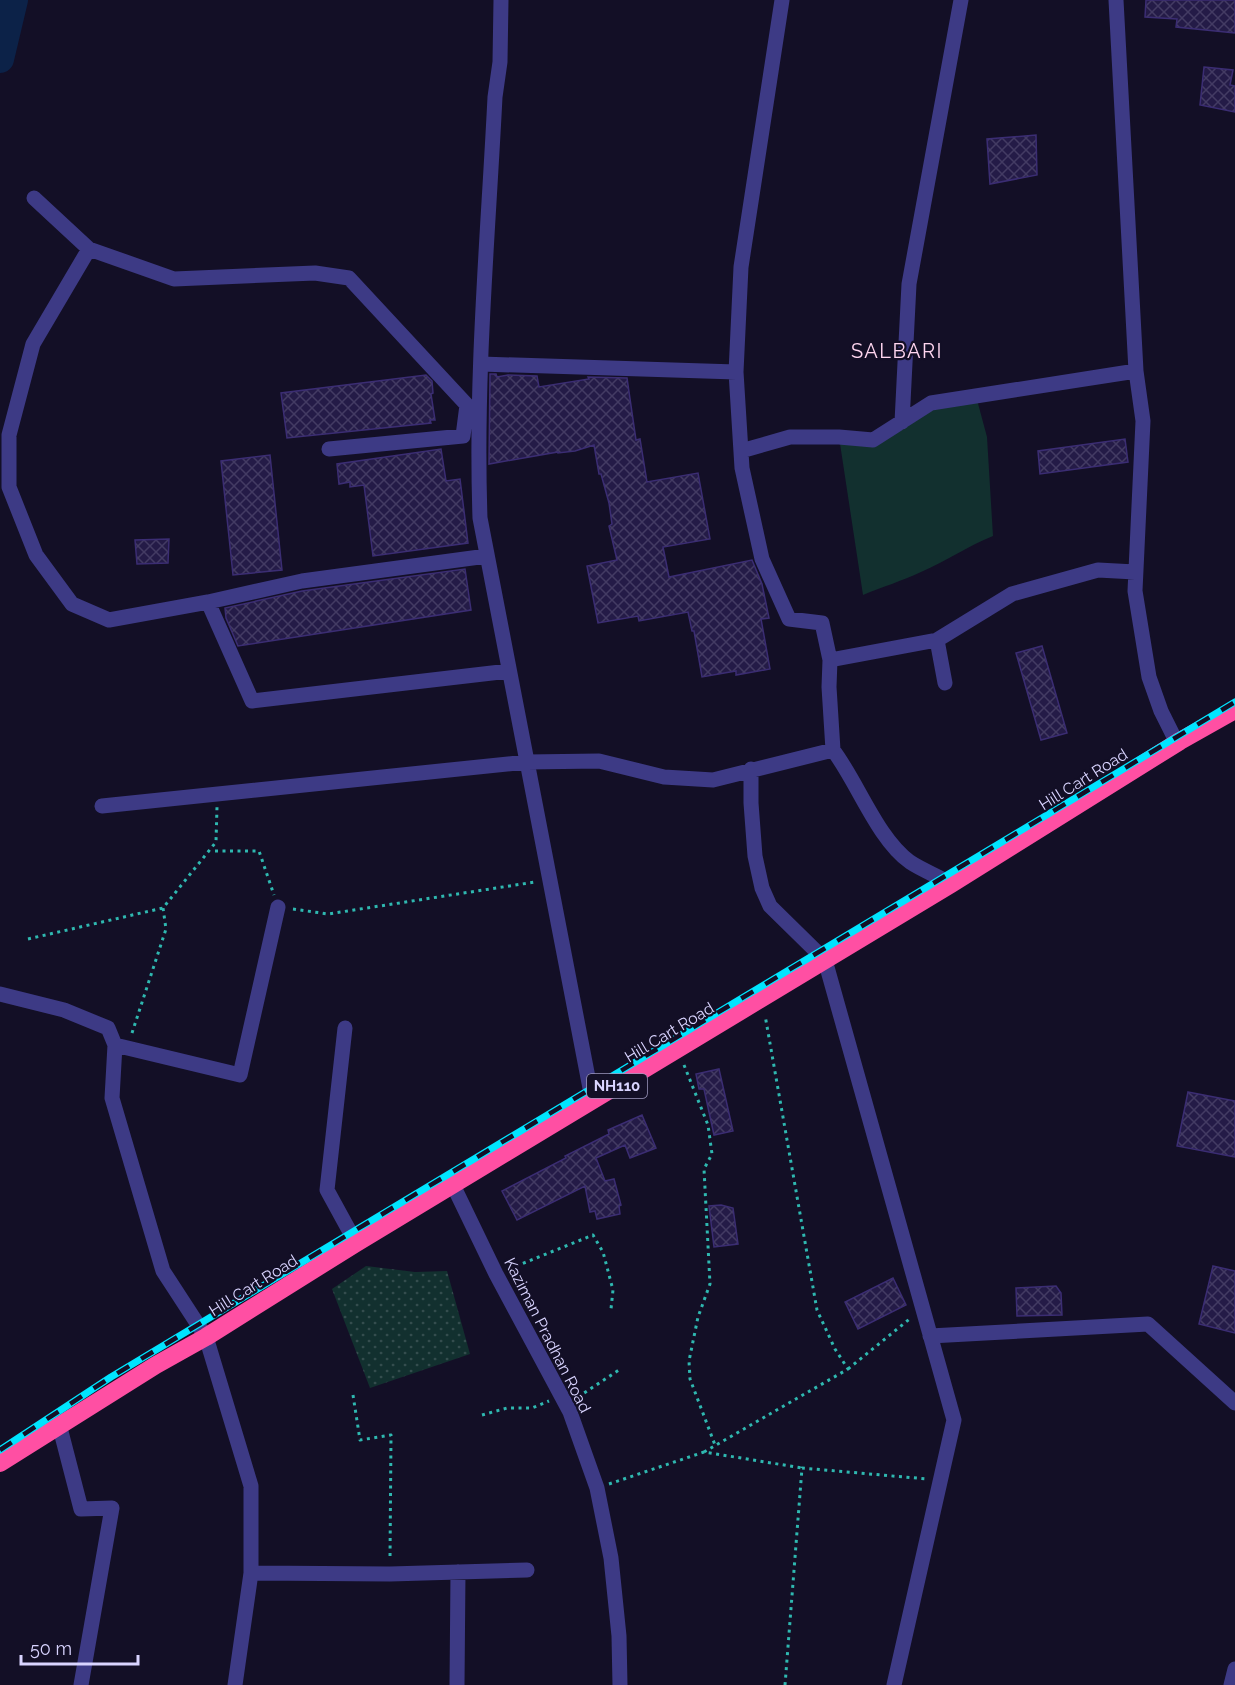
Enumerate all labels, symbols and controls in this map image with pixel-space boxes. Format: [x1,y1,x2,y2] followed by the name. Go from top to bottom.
[851,339,943,363] district label: SALBARI
[1036,745,1131,814] street label: Hill Cart Road
[621,998,717,1067] street label: Hill Cart Road
[587,1074,647,1098] road number: NH110
[206,1251,301,1320] street label: Hill Cart Road
[500,1255,595,1416] street label: Kaziman Pradhan Road
[21,1628,138,1666] scale bar
[30,1638,72,1659] text: 50 m

